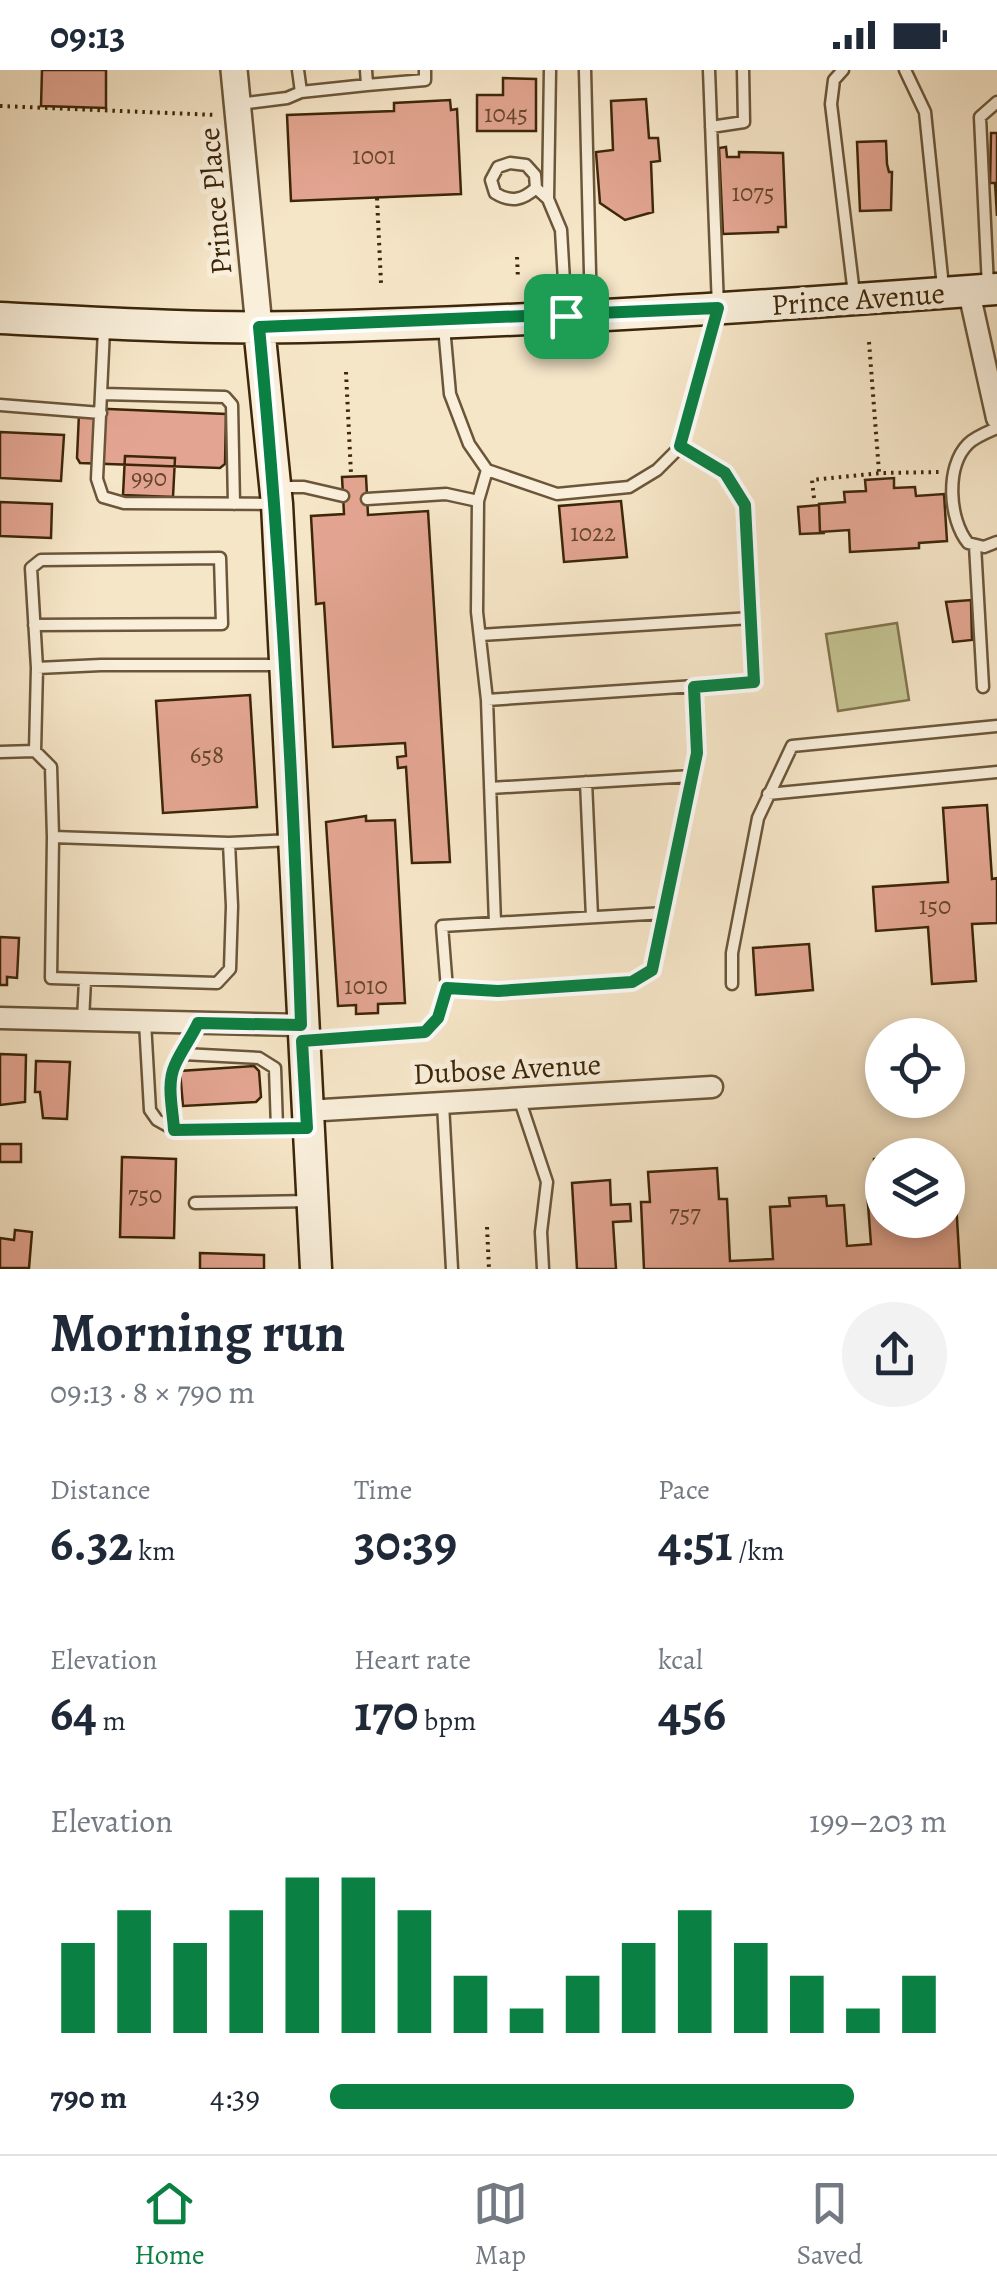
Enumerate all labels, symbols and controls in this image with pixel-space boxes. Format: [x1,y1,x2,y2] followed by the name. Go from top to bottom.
[50,9,126,61] text: 09:13
[484,97,528,131] house number: 1045
[189,126,241,276] street label: Prince Place
[352,139,396,173] house number: 1001
[731,176,775,210] house number: 1075
[770,273,946,325] street label: Prince Avenue
[524,274,609,359] pin
[539,289,594,344] icon: arrive
[131,461,167,495] house number: 990
[570,516,616,550] house number: 1022
[190,738,224,772] house number: 658
[919,889,951,923] house number: 150
[344,969,388,1003] house number: 1010
[865,1018,965,1238] map controls
[865,1018,965,1118] button: locate
[412,1044,602,1094] street label: Dubose Avenue
[865,1138,965,1238] button: layers
[128,1178,162,1212] house number: 750
[669,1197,701,1231] house number: 757
[50,1295,345,1370] text: Morning run
[842,1302,947,1407] button: share
[50,1370,255,1414] text: 09:13 · 8 × 790 m
[50,1471,150,1509] text: Distance
[354,1471,412,1509] text: Time
[658,1471,710,1509] text: Pace
[50,1509,133,1577] text: 6.32
[354,1509,457,1577] text: 30:39
[658,1509,733,1577] text: 4:51
[133,1532,176,1570] text: km
[733,1532,785,1570] text: /km
[50,1641,157,1679] text: Elevation
[354,1641,471,1679] text: Heart rate
[658,1641,703,1679] text: kcal
[50,1679,97,1747] text: 64
[354,1679,418,1747] text: 170
[658,1679,726,1747] text: 456
[97,1702,126,1740] text: m
[418,1702,476,1740] text: bpm
[50,1799,173,1843] text: Elevation
[809,1799,947,1843] text: 199–203 m
[50,2075,127,2119] text: 790 m
[210,2075,260,2119] text: 4:39
[134,2176,205,2274] tab: Home
[473,2176,528,2274] tab: Map
[796,2176,863,2274] tab: Saved

